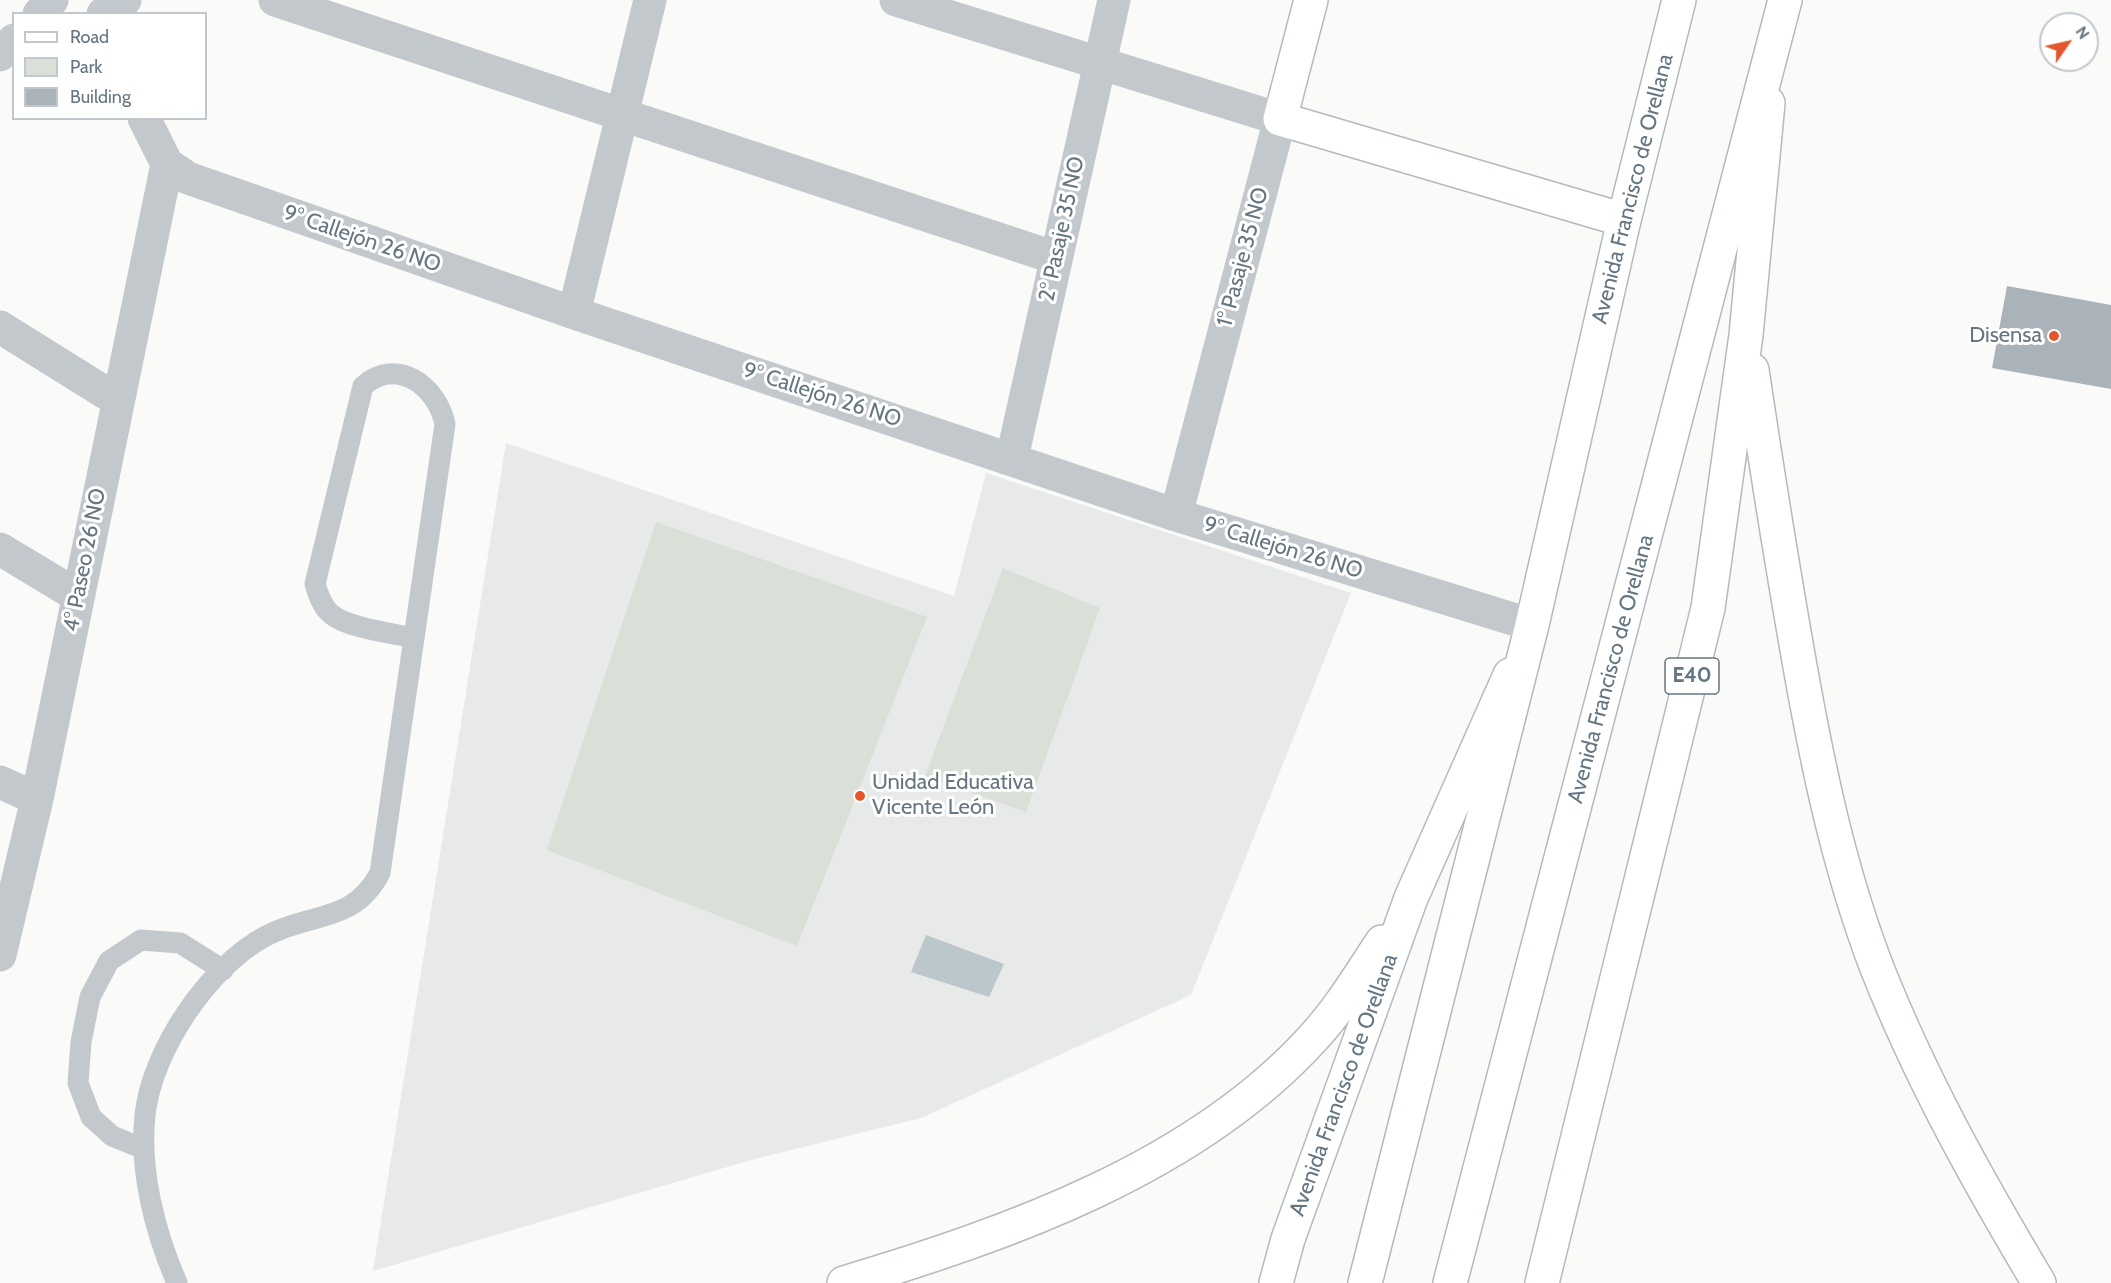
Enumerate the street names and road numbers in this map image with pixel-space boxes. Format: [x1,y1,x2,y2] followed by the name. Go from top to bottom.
[1587,51,1679,327] street label: Avenida Francisco de Orellana
[1034,154,1090,304] street label: 2° Pasaje 35 NO
[1212,184,1274,330] street label: 1° Pasaje 35 NO
[280,200,444,278] street label: 9° Callejón 26 NO
[740,357,904,433] street label: 9° Callejón 26 NO
[58,486,112,634] street label: 4° Paseo 26 NO
[1200,511,1366,585] street label: 9° Callejón 26 NO
[1562,532,1660,806] street label: Avenida Francisco de Orellana
[1665,658,1719,694] road number: E40
[1284,950,1404,1220] street label: Avenida Francisco de Orellana

